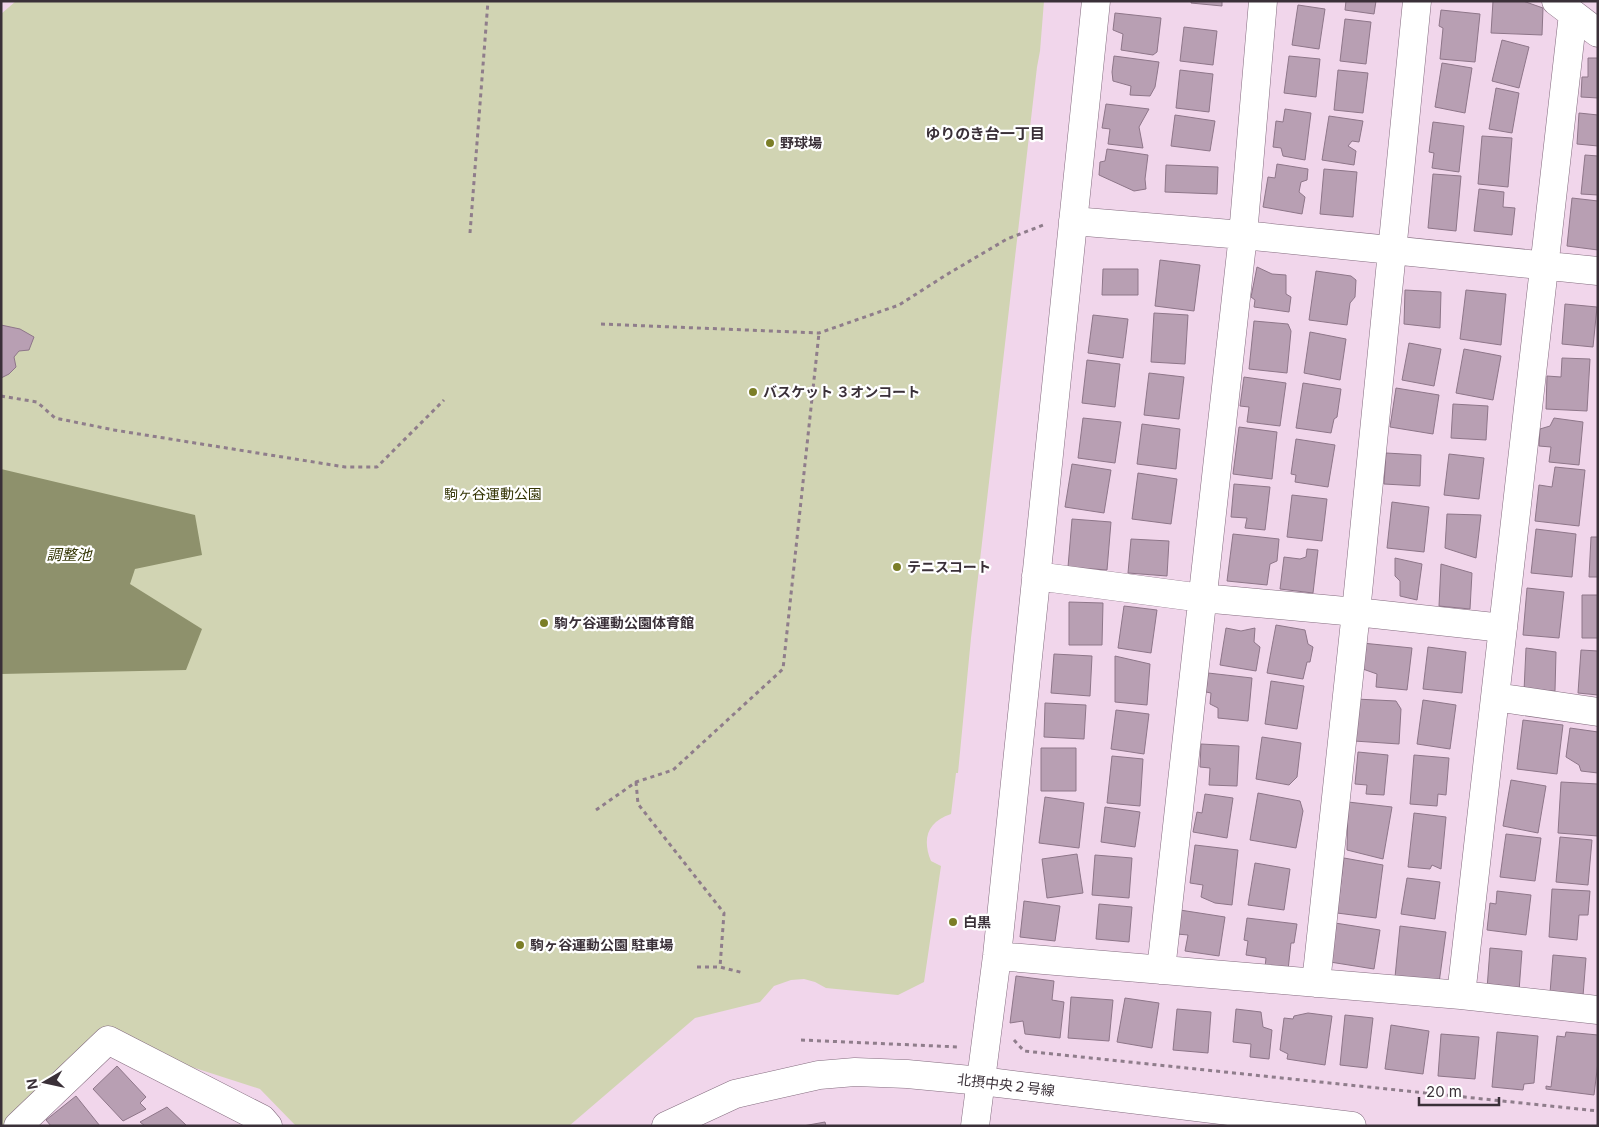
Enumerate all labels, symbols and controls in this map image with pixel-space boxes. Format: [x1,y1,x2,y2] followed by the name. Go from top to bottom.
[925,124,1045,143] district label: ゆりのき台一丁目
[780,134,822,151] place label: 野球場
[764,137,776,149] marker: 野球場
[763,383,920,400] place label: バスケット ３オンコート
[747,386,759,398] marker: バスケット ３オンコート
[444,485,542,502] park label: 駒ヶ谷運動公園
[46,545,93,564] water label: 調整池
[907,558,991,575] place label: テニスコート
[891,561,903,573] marker: テニスコート
[554,614,694,631] place label: 駒ケ谷運動公園体育館
[538,617,550,629] marker: 駒ケ谷運動公園体育館
[963,913,991,930] place label: 白黒
[947,916,959,928] marker: 白黒
[530,936,673,953] place label: 駒ヶ谷運動公園 駐車場
[514,939,526,951] marker: 駒ヶ谷運動公園 駐車場
[20,1057,70,1107] north arrow
[956,1070,1056,1099] street label: 北摂中央２号線
[1419,1074,1499,1106] scale bar
[22,1078,41,1091] text: N
[1426,1082,1462,1101] text: 20 m

